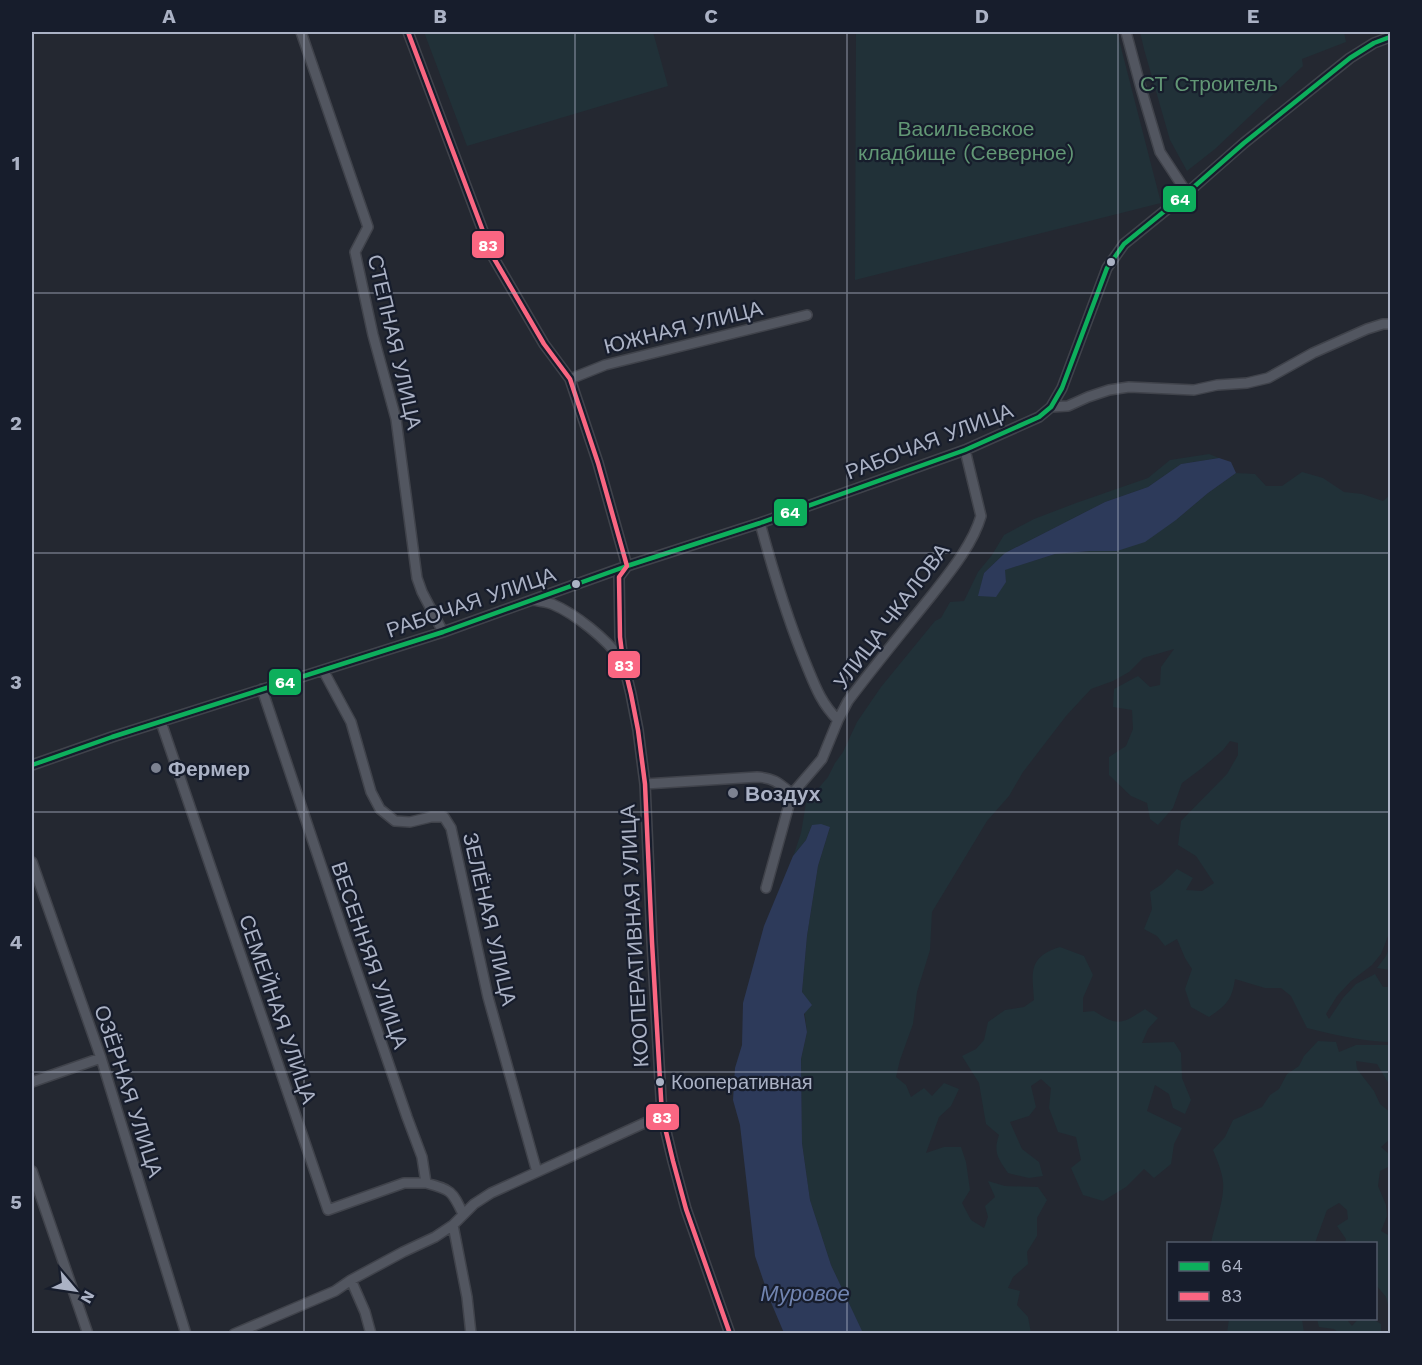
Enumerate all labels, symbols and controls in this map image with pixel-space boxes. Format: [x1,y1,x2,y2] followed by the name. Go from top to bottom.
[162,4,176,28] text: A
[433,4,447,28] text: B
[704,4,718,28] text: C
[975,4,989,28] text: D
[1247,4,1259,28] text: E
[1140,71,1278,96] park label: СТ Строитель
[858,116,1074,165] park label: Васильевское кладбище (Северное)
[12,151,20,175] text: 1
[1162,185,1197,213] line badge: 64
[1170,190,1190,209] text: 64
[471,230,505,259] line badge: 83
[478,236,498,255] text: 83
[363,252,427,432] street label: СТЕПНАЯ УЛИЦА
[1105,256,1117,268] unlabelled marker
[601,295,765,359] street label: ЮЖНАЯ УЛИЦА
[842,398,1016,484] street label: РАБОЧАЯ УЛИЦА
[10,411,22,435] text: 2
[773,498,808,527] line badge: 64
[780,503,800,522] text: 64
[828,538,954,694] street label: УЛИЦА ЧКАЛОВА
[383,561,559,643] street label: РАБОЧАЯ УЛИЦА
[570,578,582,590] unlabelled marker
[607,650,641,679] line badge: 83
[614,656,634,675] text: 83
[268,668,302,696] line badge: 64
[10,670,22,694] text: 3
[275,673,295,692] text: 64
[168,756,250,781] place label: Фермер
[149,761,163,775] marker: Фермер
[745,781,821,806] place label: Воздух
[726,786,740,800] marker: Воздух
[615,804,653,1068] street label: КООПЕРАТИВНАЯ УЛИЦА
[458,830,522,1008] street label: ЗЕЛЁНАЯ УЛИЦА
[326,858,414,1052] street label: ВЕСЕННЯЯ УЛИЦА
[234,911,322,1107] street label: СЕМЕЙНАЯ УЛИЦА
[10,930,23,954] text: 4
[89,1002,169,1180] street label: ОЗЁРНАЯ УЛИЦА
[671,1070,813,1094] place label: Кооперативная
[654,1076,666,1088] marker: Кооперативная
[645,1103,680,1131] line badge: 83
[652,1108,672,1127] text: 83
[10,1190,22,1214] text: 5
[1167,1242,1377,1320] legend
[1221,1255,1243,1276] text: 64
[45,1260,105,1320] north arrow
[760,1281,850,1306] water label: Муровое
[1221,1285,1242,1306] text: 83
[76,1287,99,1307] text: N

